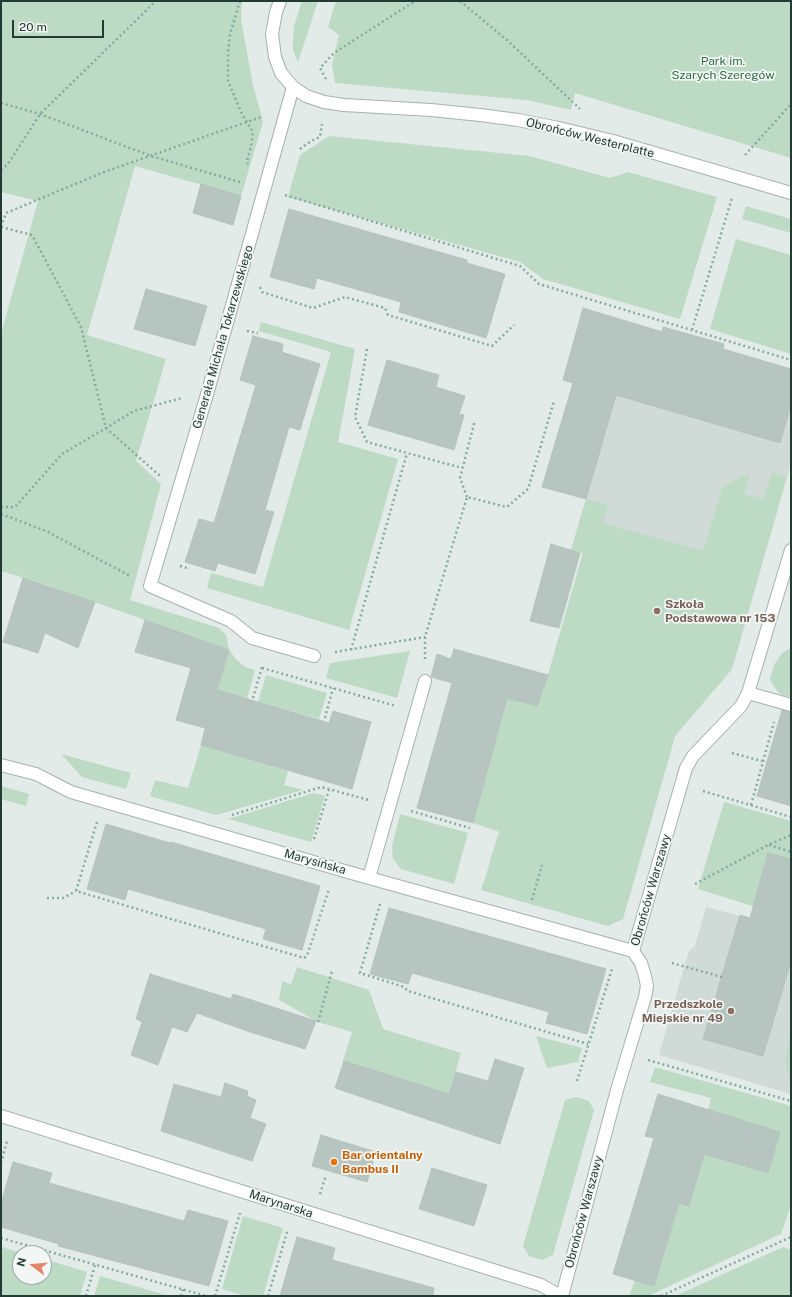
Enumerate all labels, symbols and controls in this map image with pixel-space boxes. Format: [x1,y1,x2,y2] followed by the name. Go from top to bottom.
[14,12,106,38] scale bar
[19,20,47,34] text: 20 m
[672,54,774,82] park label: Park im. Szarych Szeregów
[524,115,656,161] street label: Obrońców Westerplatte
[190,243,256,431] street label: Generała Michała Tokarzewskiego
[665,597,775,625] place label: Szkoła Podstawowa nr 153
[652,606,662,616] marker: Szkoła Podstawowa nr 153
[628,832,674,948] street label: Obrońców Warszawy
[282,846,348,878] street label: Marysińska
[642,997,723,1025] place label: Przedszkole Miejskie nr 49
[726,1006,736,1016] marker: Przedszkole Miejskie nr 49
[342,1148,423,1176] place label: Bar orientalny Bambus II
[562,1154,606,1270] street label: Obrońców Warszawy
[329,1157,339,1167] marker: Bar orientalny Bambus II
[247,1187,315,1221] street label: Marynarska
[12,1245,52,1285] north arrow
[14,1256,28,1268] text: N

